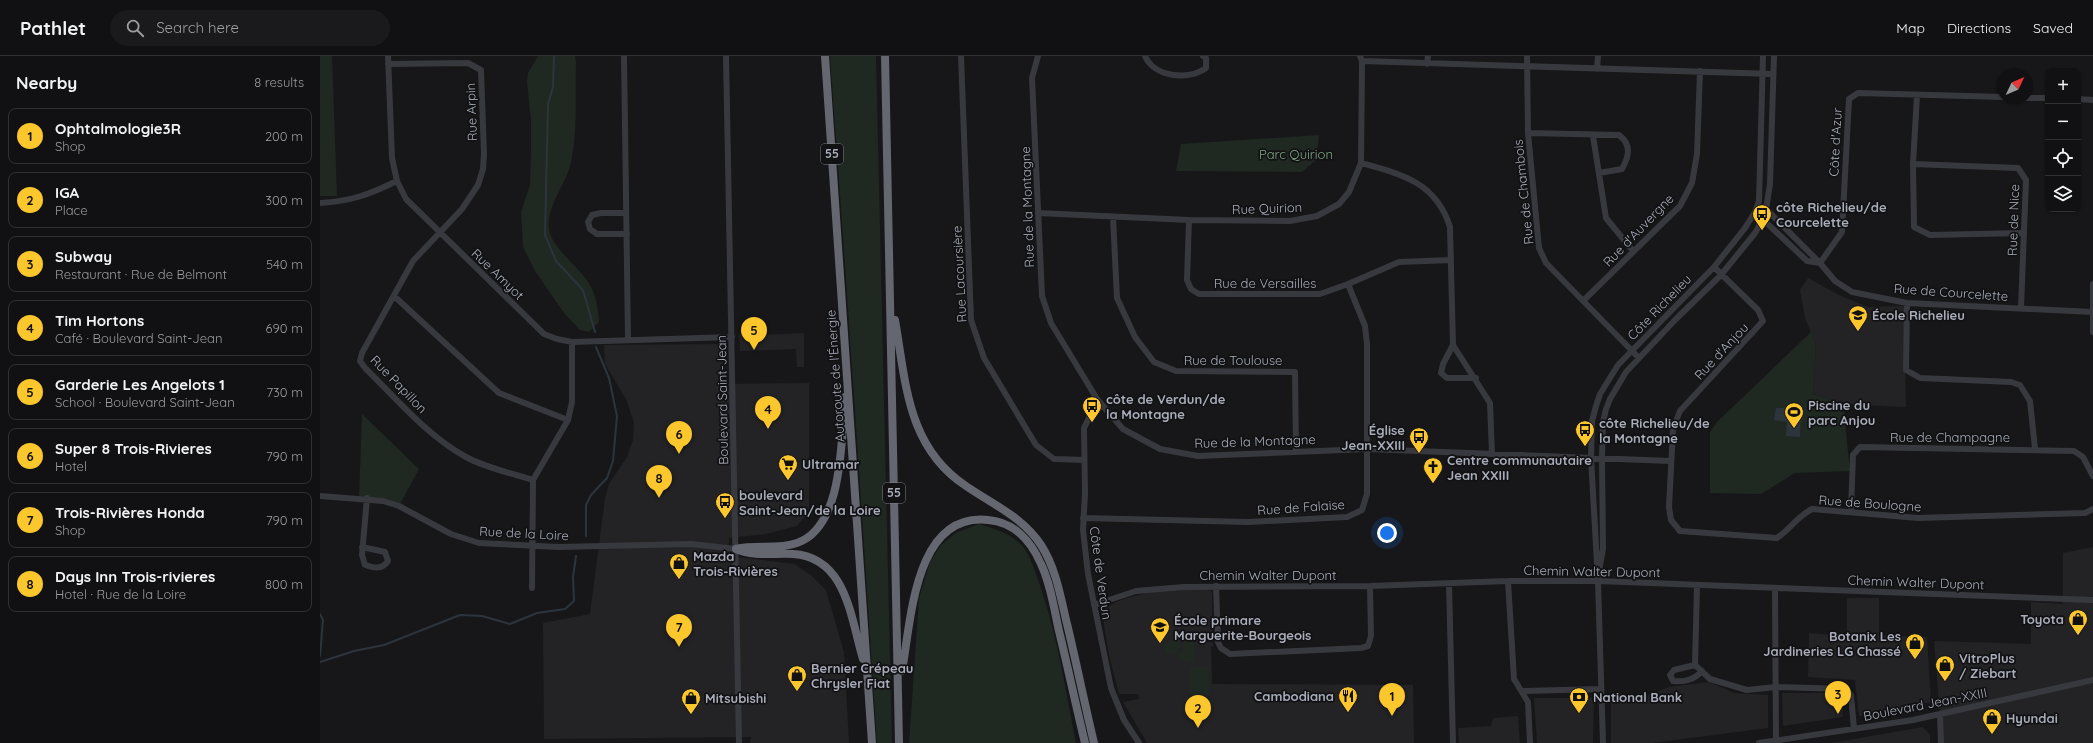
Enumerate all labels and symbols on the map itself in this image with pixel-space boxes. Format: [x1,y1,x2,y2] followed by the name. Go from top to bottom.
[1997,68,2033,104] north arrow
[462,83,480,141] street label: Rue Arpin
[1825,107,1845,177] street label: Côte d'Azur
[1510,139,1536,245] street label: Rue de Chambois
[821,144,843,164] road number: 55
[1017,146,1037,268] street label: Rue de la Montagne
[1259,146,1333,162] park label: Parc Quirion
[2004,184,2022,256] street label: Rue de Nice
[1599,190,1677,270] street label: Rue d'Auvergne
[1232,199,1302,217] street label: Rue Quirion
[1776,199,1887,230] place label: côte Richelieu/de Courcelette
[1751,203,1773,231] bus stop icon: côte Richelieu/de Courcelette
[948,225,970,323] street label: Rue Lacoursière
[468,245,528,303] street label: Rue Amyot
[1624,271,1694,343] street label: Côte Richelieu
[1214,275,1316,291] street label: Rue de Versailles
[1893,280,2009,304] street label: Rue de Courcelette
[1847,304,1869,332] school or university icon: École Richelieu
[1872,307,1965,323] place label: École Richelieu
[822,309,848,443] street label: Autoroute de l'Énergie
[741,317,767,350] pin: 5
[1691,319,1751,383] street label: Rue d'Anjou
[713,335,731,465] street label: Boulevard Saint-Jean
[367,352,431,416] street label: Rue Papillon
[1184,352,1282,368] street label: Rue de Toulouse
[1106,391,1226,422] place label: côte de Verdun/de la Montagne
[1081,395,1103,423] bus stop icon: côte de Verdun/de la Montagne
[755,396,781,429] pin: 4
[1808,397,1875,428] place label: Piscine du parc Anjou
[1783,401,1805,429] sports icon: Piscine du parc Anjou
[1599,415,1710,446] place label: côte Richelieu/de la Montagne
[1574,419,1596,447] bus stop icon: côte Richelieu/de la Montagne
[666,421,692,454] pin: 6
[1341,422,1405,453] place label: Église Jean-XXIII
[1408,426,1430,454] bus stop icon: Église Jean-XXIII
[1890,429,2010,445] street label: Rue de Champagne
[1194,431,1316,451] street label: Rue de la Montagne
[1447,452,1592,483] place label: Centre communautaire Jean XXIII
[777,453,799,481] supermarket icon: Ultramar
[802,456,860,472] place label: Ultramar
[1422,456,1444,484] church icon: Centre communautaire Jean XXIII
[646,465,672,498] pin: 8
[883,483,905,503] road number: 55
[739,487,881,518] place label: boulevard Saint-Jean/de la Loire
[714,491,736,519] bus stop icon: boulevard Saint-Jean/de la Loire
[1818,491,1922,515] street label: Rue de Boulogne
[1257,496,1345,518] street label: Rue de Falaise
[479,523,569,543] street label: Rue de la Loire
[1377,523,1397,543] your location
[1087,525,1115,621] street label: Côte de Verdun
[693,548,778,579] place label: Mazda Trois-Rivières
[668,552,690,580] shop icon: Mazda Trois-Rivières
[1523,562,1661,580] street label: Chemin Walter Dupont
[1200,567,1336,583] street label: Chemin Walter Dupont
[1847,572,1985,592] street label: Chemin Walter Dupont
[2067,608,2089,636] shop icon: Toyota
[2020,611,2064,627] place label: Toyota
[1174,612,1311,643] place label: École primare Marguerite-Bourgeois
[666,614,692,647] pin: 7
[1149,616,1171,644] school or university icon: École primare Marguerite-Bourgeois
[1763,628,1901,659] place label: Botanix Les Jardineries LG Chassé
[1904,632,1926,660] shop icon: Botanix Les Jardineries LG Chassé
[1959,650,2016,681] place label: VitroPlus / Ziebart
[1934,654,1956,682] shop icon: VitroPlus / Ziebart
[811,660,913,691] place label: Bernier Crépeau Chrysler Fiat
[786,664,808,692] shop icon: Bernier Crépeau Chrysler Fiat
[1825,681,1851,714] pin: 3
[1379,683,1405,716] pin: 1
[1862,684,1988,724] street label: Boulevard Jean-XXIII
[1337,685,1359,713] restaurant icon: Cambodiana
[1568,686,1590,714] bank icon: National Bank
[680,687,702,715] shop icon: Mitsubishi
[1254,688,1334,704] place label: Cambodiana
[1593,689,1682,705] place label: National Bank
[705,690,766,706] place label: Mitsubishi
[1185,695,1211,728] pin: 2
[1981,707,2003,735] shop icon: Hyundai
[2006,710,2058,726] place label: Hyundai

